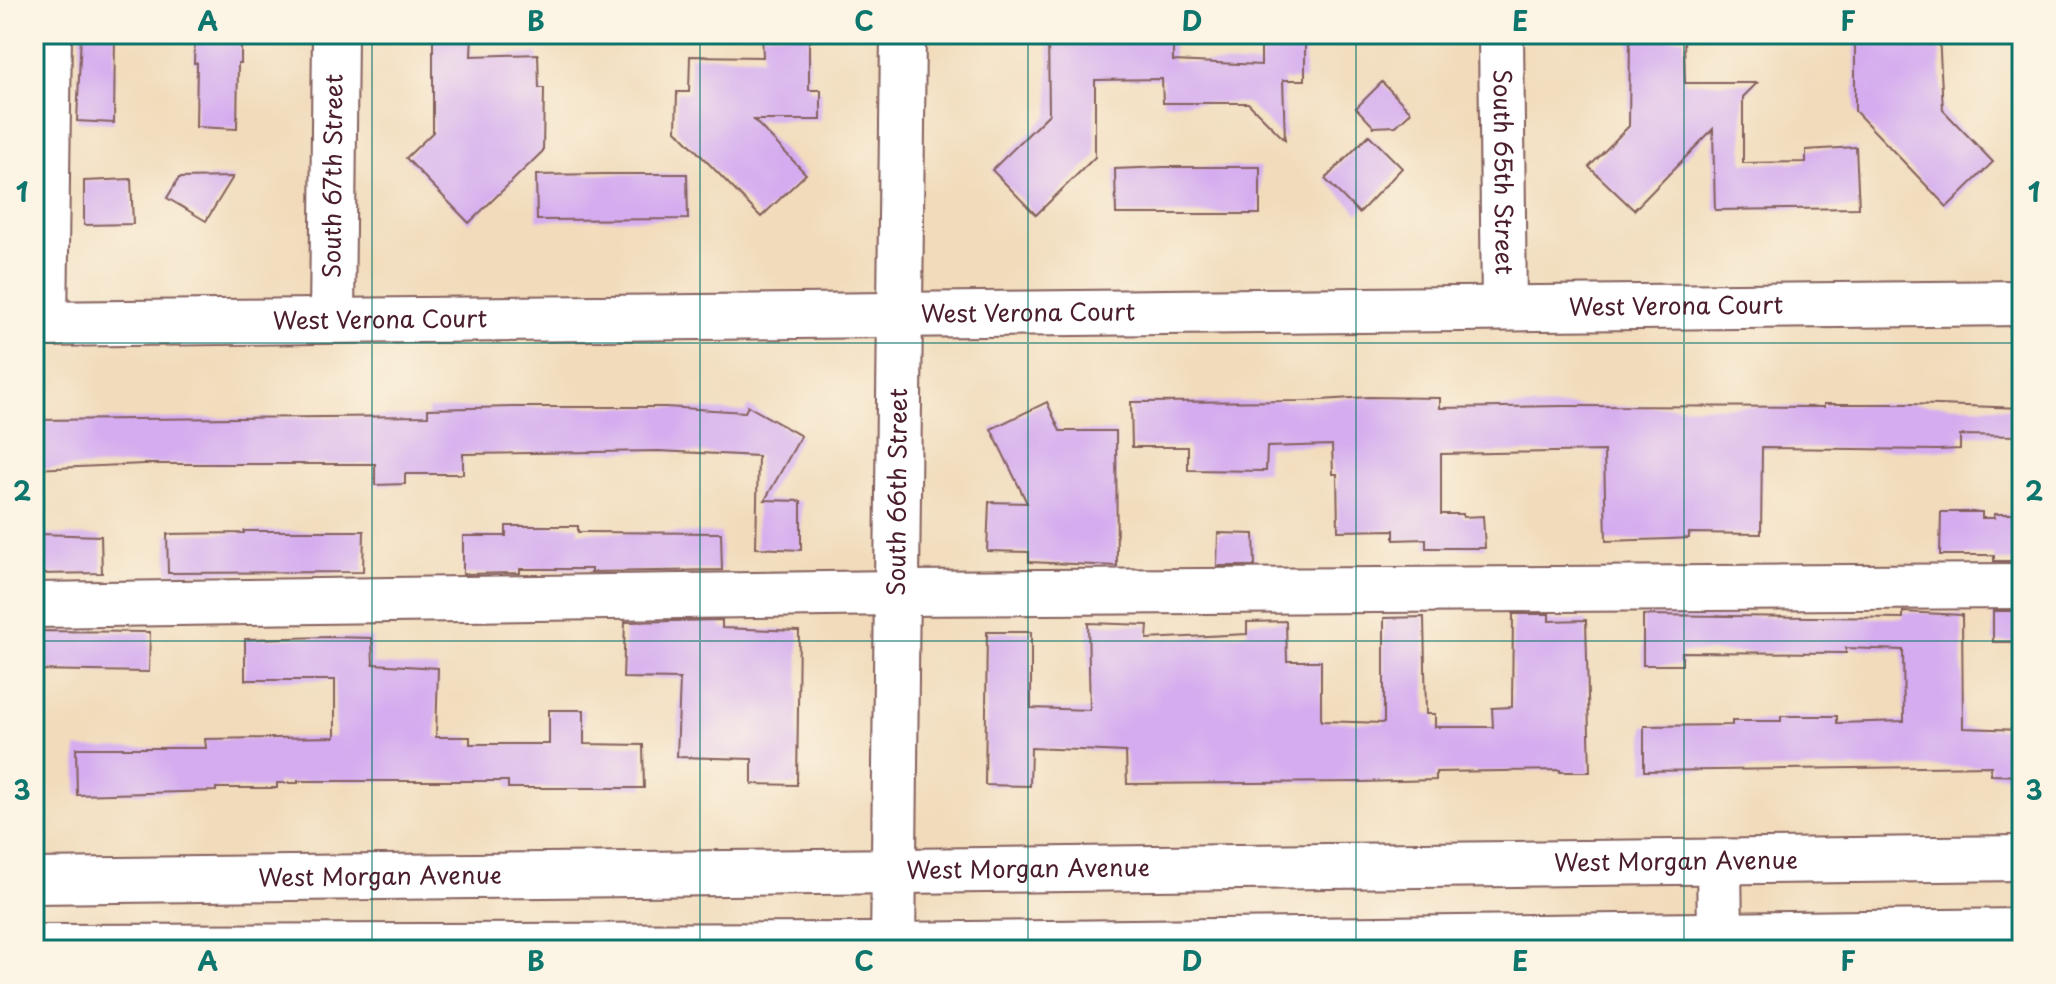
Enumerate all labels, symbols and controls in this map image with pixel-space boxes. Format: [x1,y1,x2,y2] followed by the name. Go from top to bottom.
[198,1,218,40] text: A
[527,1,545,40] text: B
[854,1,874,40] text: C
[1182,1,1202,40] text: D
[1512,1,1528,40] text: E
[1840,1,1856,40] text: F
[1485,69,1524,275] street label: South 65th Street
[312,73,351,278] street label: South 67th Street
[16,172,28,211] text: 1
[2028,172,2040,211] text: 1
[1568,286,1783,324] street label: West Verona Court
[921,292,1136,331] street label: West Verona Court
[273,299,488,337] street label: West Verona Court
[877,388,915,596] street label: South 66th Street
[13,471,31,510] text: 2
[2025,471,2043,510] text: 2
[13,770,31,809] text: 3
[2025,770,2043,809] text: 3
[1554,841,1798,879] street label: West Morgan Avenue
[906,848,1150,887] street label: West Morgan Avenue
[258,856,502,894] street label: West Morgan Avenue
[198,941,218,980] text: A
[527,941,545,980] text: B
[854,941,874,980] text: C
[1182,941,1202,980] text: D
[1512,941,1528,980] text: E
[1840,941,1856,980] text: F

